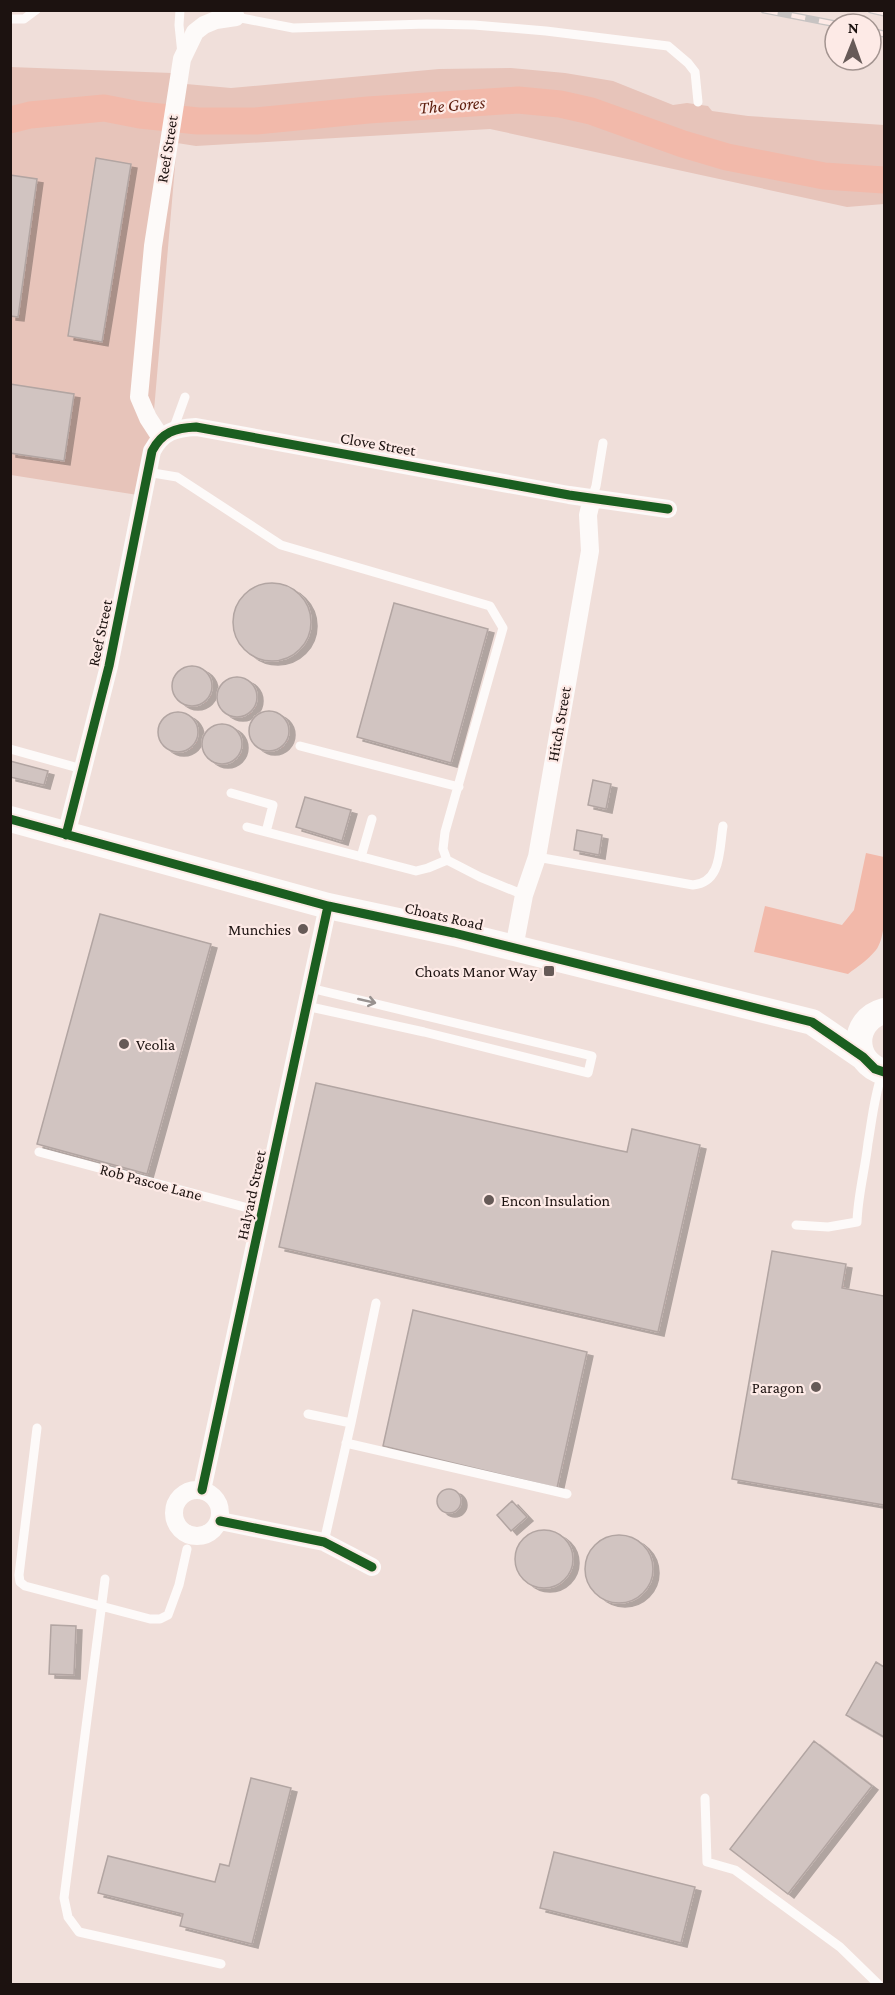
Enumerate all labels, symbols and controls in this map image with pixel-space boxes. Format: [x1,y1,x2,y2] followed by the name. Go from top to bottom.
[823,12,883,72] north arrow
[848,19,859,36] text: N
[418,92,486,118] water label: The Gores
[153,113,181,184] street label: Reef Street
[339,429,418,459] street label: Clove Street
[85,597,116,668] street label: Reef Street
[544,685,574,763] street label: Hitch Street
[403,899,486,933] street label: Choats Road
[228,921,291,938] place label: Munchies
[296,922,310,936] marker: Munchies
[415,963,538,981] place label: Choats Manor Way
[542,964,556,978] marker: Choats Manor Way
[357,996,376,1007] one-way arrow
[136,1036,176,1053] place label: Veolia
[117,1037,131,1051] marker: Veolia
[233,1148,270,1241] street label: Halyard Street
[98,1160,204,1204] street label: Rob Pascoe Lane
[501,1192,611,1209] place label: Encon Insulation
[482,1193,496,1207] marker: Encon Insulation
[752,1379,804,1397] place label: Paragon
[809,1380,823,1394] marker: Paragon

